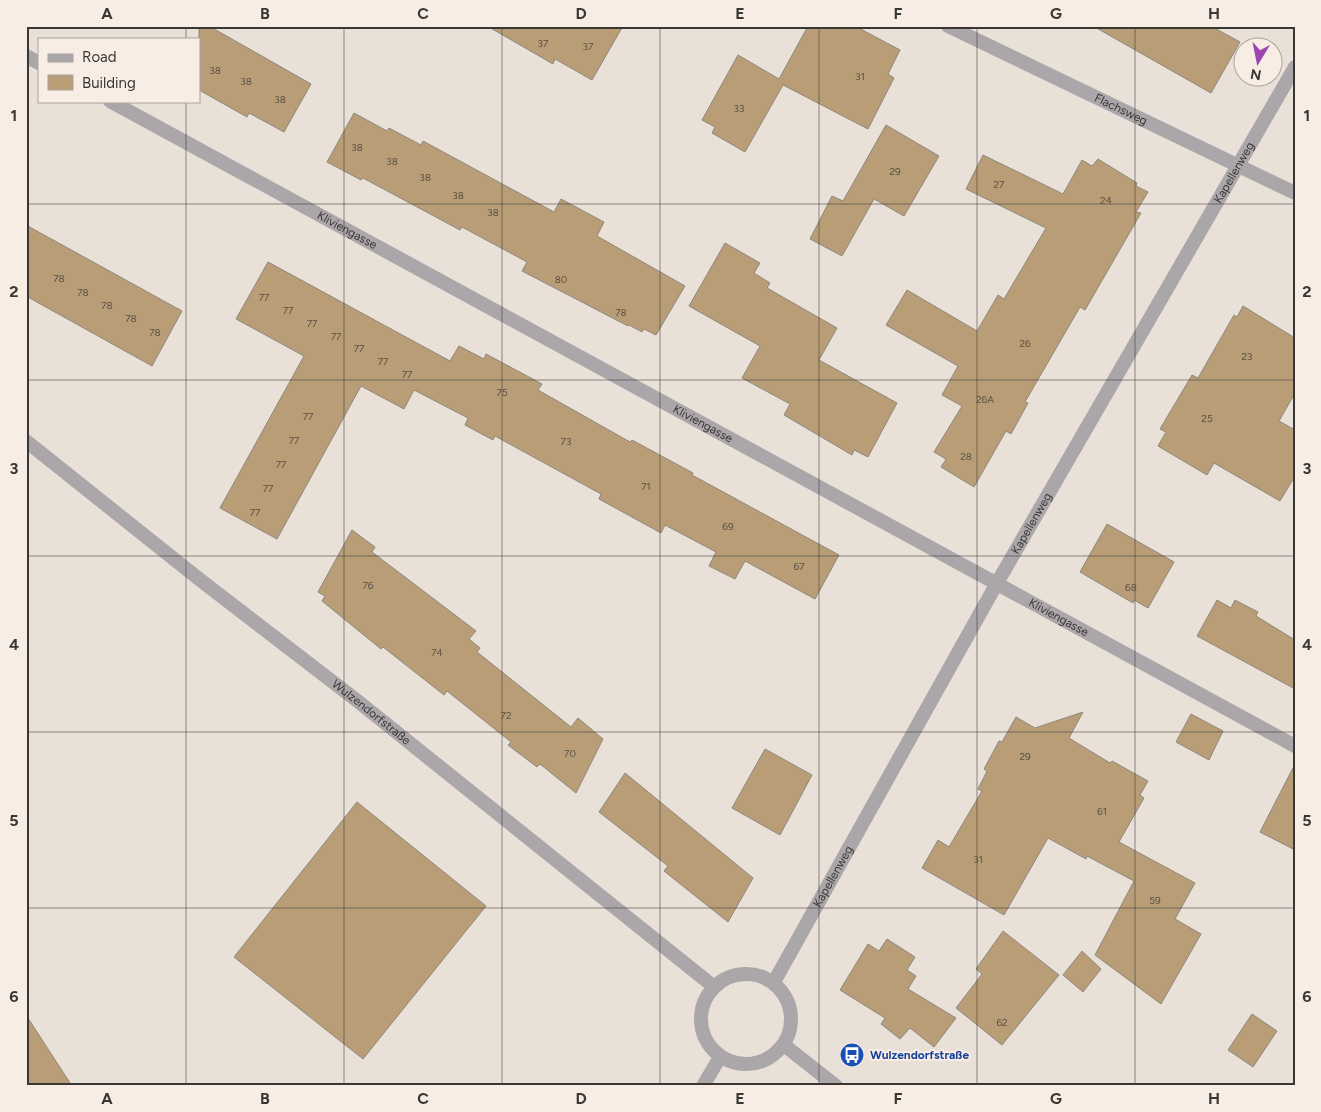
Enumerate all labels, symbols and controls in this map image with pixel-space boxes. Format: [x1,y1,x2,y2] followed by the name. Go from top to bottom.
[101,4,113,23] text: A
[260,4,270,23] text: B
[417,4,429,23] text: C
[575,4,587,23] text: D
[735,4,745,23] text: E
[894,4,903,23] text: F
[1050,4,1062,23] text: G
[1208,4,1220,23] text: H
[538,37,549,50] house number: 37
[38,38,200,102] legend
[1234,38,1284,88] north arrow
[583,40,594,53] house number: 37
[82,48,117,66] text: Road
[209,64,221,77] house number: 38
[1249,65,1263,84] text: N
[855,70,865,83] house number: 31
[82,74,136,92] text: Building
[240,75,252,88] house number: 38
[1092,91,1150,128] street label: Flachsweg
[274,93,286,106] house number: 38
[734,102,744,115] house number: 33
[11,106,17,125] text: 1
[1304,106,1310,125] text: 1
[1211,140,1257,206] street label: Kapellenweg
[351,141,363,154] house number: 38
[386,155,398,168] house number: 38
[889,165,901,178] house number: 29
[419,171,431,184] house number: 38
[994,178,1005,191] house number: 27
[452,189,464,202] house number: 38
[1100,194,1112,207] house number: 24
[487,206,499,219] house number: 38
[315,208,380,252] street label: Kliviengasse
[53,272,65,285] house number: 78
[555,273,567,286] house number: 80
[9,282,19,301] text: 2
[1302,282,1312,301] text: 2
[77,286,89,299] house number: 78
[259,291,270,304] house number: 77
[101,299,113,312] house number: 78
[283,304,294,317] house number: 77
[615,306,627,319] house number: 78
[125,312,137,325] house number: 78
[307,317,318,330] house number: 77
[149,326,161,339] house number: 78
[331,330,342,343] house number: 77
[1019,337,1031,350] house number: 26
[354,342,365,355] house number: 77
[1241,350,1253,363] house number: 23
[378,355,389,368] house number: 77
[402,368,413,381] house number: 77
[496,386,508,399] house number: 75
[976,393,994,406] house number: 26A
[671,402,736,446] street label: Kliviengasse
[303,410,314,423] house number: 77
[1201,412,1213,425] house number: 25
[289,434,300,447] house number: 77
[561,435,571,448] house number: 73
[960,450,972,463] house number: 28
[276,458,287,471] house number: 77
[10,459,19,478] text: 3
[1303,459,1312,478] text: 3
[641,480,651,493] house number: 71
[263,482,274,495] house number: 77
[1008,490,1055,556] street label: Kapellenweg
[250,506,261,519] house number: 77
[722,520,734,533] house number: 69
[793,560,805,573] house number: 67
[362,579,374,592] house number: 76
[1125,581,1137,594] house number: 68
[1026,595,1091,639] street label: Kliviengasse
[9,635,19,654] text: 4
[1302,635,1312,654] text: 4
[431,646,443,659] house number: 74
[329,677,414,748] street label: Wulzendorfstraße
[501,709,511,722] house number: 72
[564,747,576,760] house number: 70
[1019,750,1031,763] house number: 29
[1097,805,1107,818] house number: 61
[9,811,19,830] text: 5
[1302,811,1312,830] text: 5
[810,843,856,910] street label: Kapellenweg
[973,853,983,866] house number: 31
[1149,894,1161,907] house number: 59
[9,987,19,1006] text: 6
[1302,987,1312,1006] text: 6
[996,1016,1008,1029] house number: 62
[839,1042,865,1068] bus stop icon: Wulzendorfstraße
[870,1048,969,1062] place label: Wulzendorfstraße
[101,1089,113,1108] text: A
[260,1089,270,1108] text: B
[417,1089,429,1108] text: C
[575,1089,587,1108] text: D
[735,1089,745,1108] text: E
[894,1089,903,1108] text: F
[1050,1089,1062,1108] text: G
[1208,1089,1220,1108] text: H

